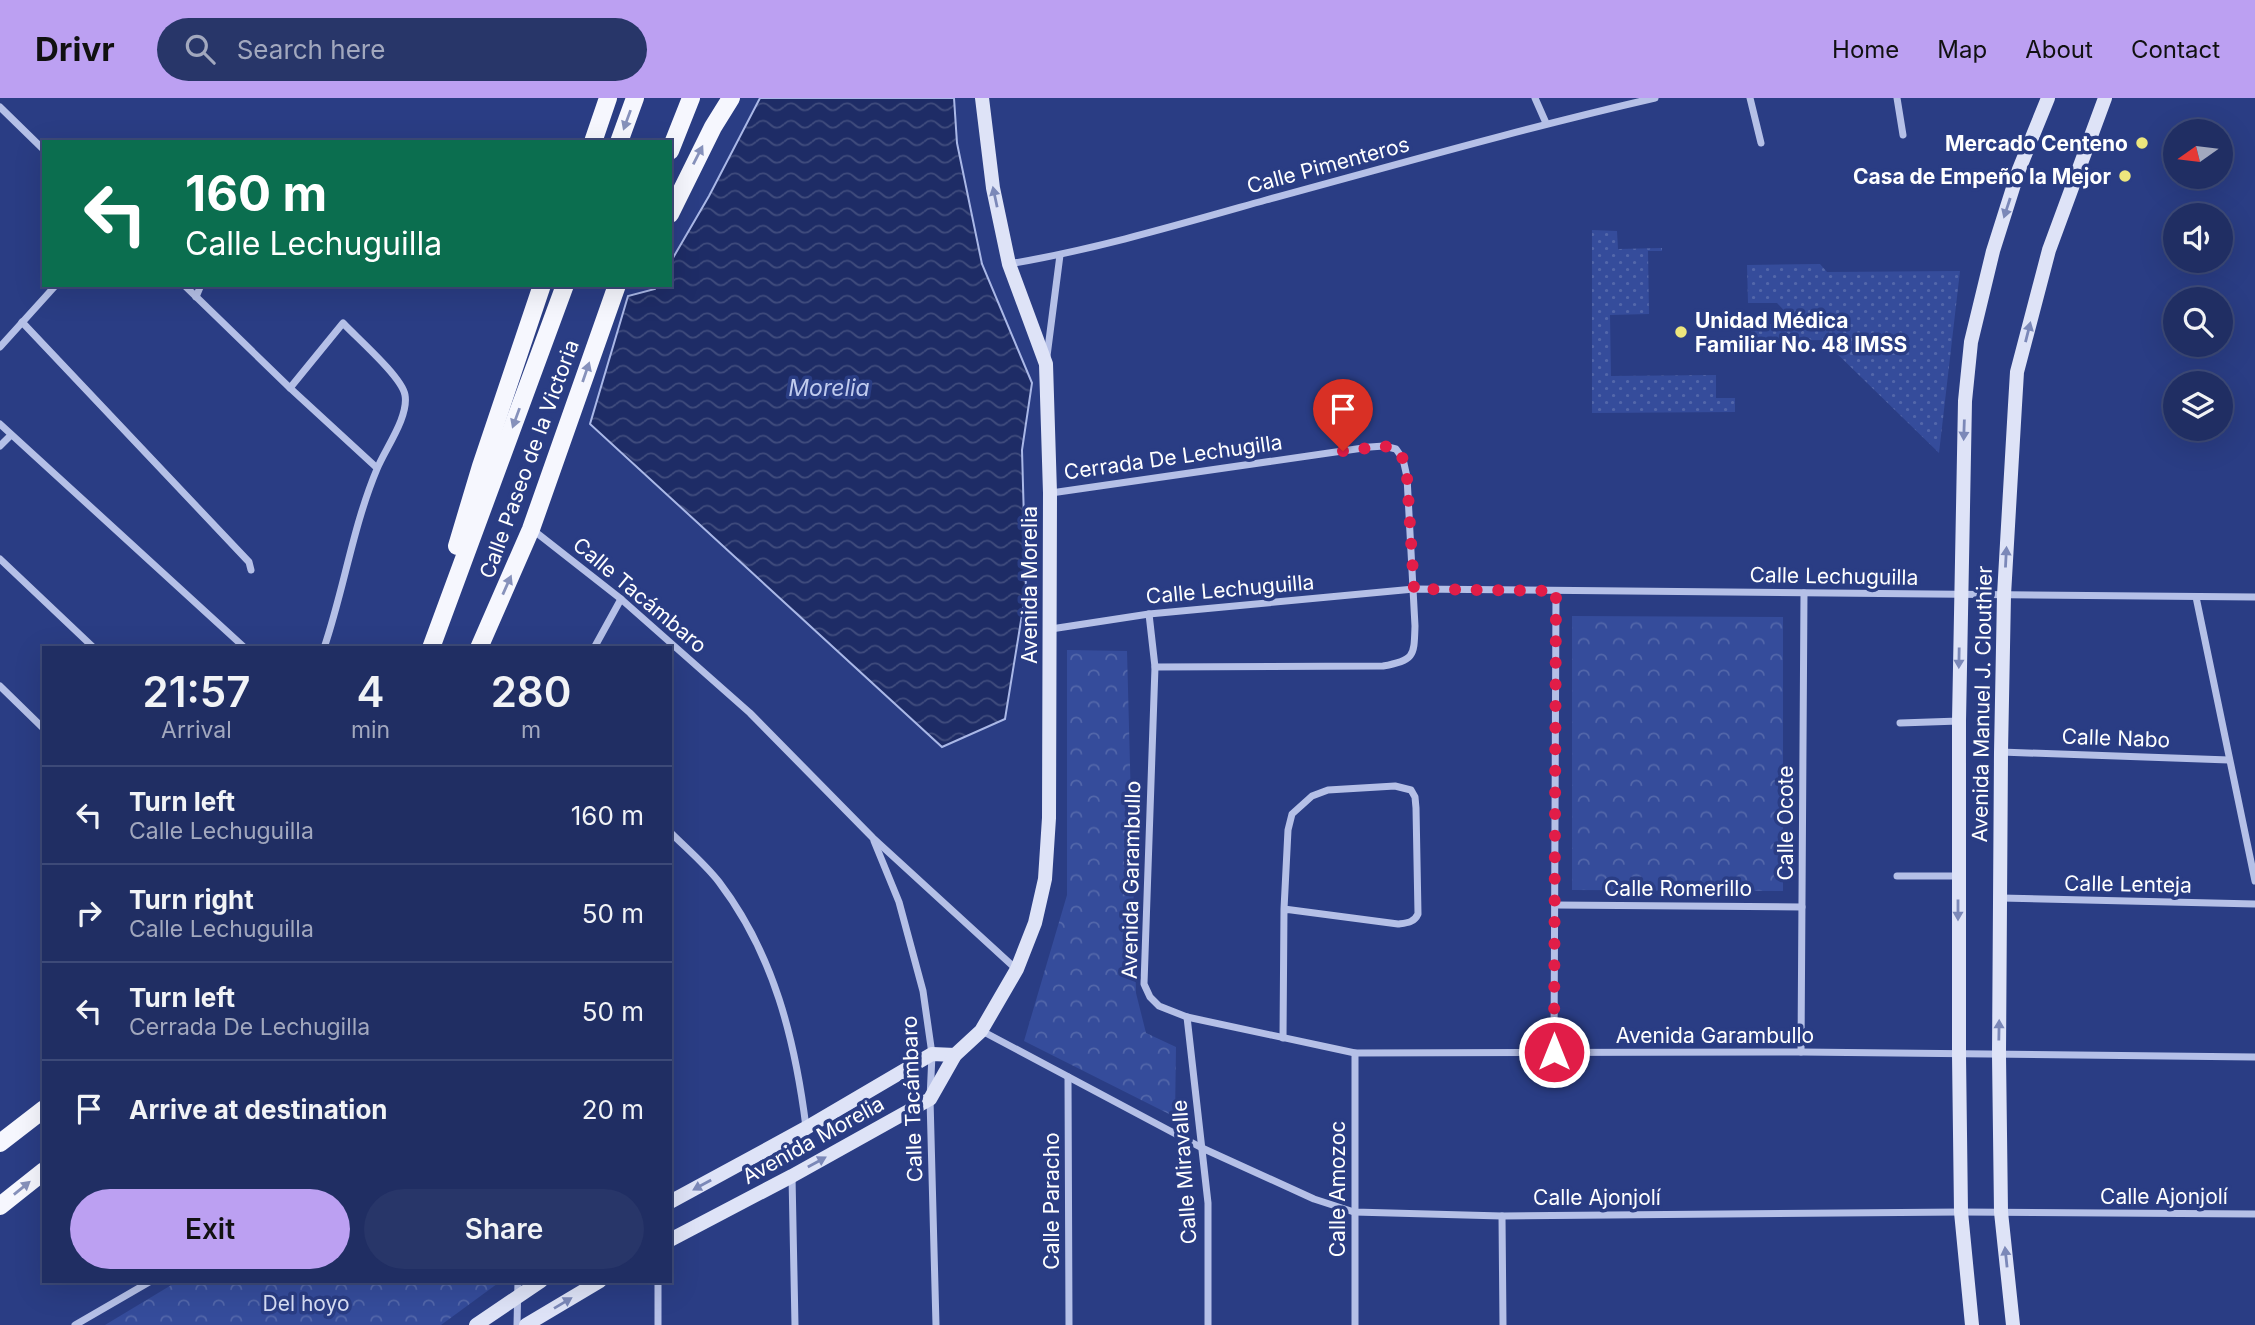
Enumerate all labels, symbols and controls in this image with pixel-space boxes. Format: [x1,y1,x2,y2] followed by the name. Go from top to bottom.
[157,18,647,81] search box
[35,29,115,69] text: Drivr
[181,30,219,68] icon: search
[237,34,385,65] text: Search here
[1832,35,1899,64] text: Home
[1937,35,1987,64] text: Map
[2025,35,2093,64] text: About
[2131,35,2220,64] text: Contact
[621,109,632,130] one-way arrow
[2163,119,2233,189] north arrow
[2163,119,2233,441] map controls
[1244,131,1412,199] street label: Calle Pimenteros
[1945,131,2128,156] place label: Mercado Centeno
[2134,135,2150,151] marker: Mercado Centeno
[693,145,704,165] one-way arrow
[185,164,327,223] text: 160 m
[1853,164,2111,189] place label: Casa de Empeño la Mejor
[70,168,161,259] icon: left
[2117,168,2133,184] marker: Casa de Empeño la Mejor
[989,186,1000,208] one-way arrow
[2001,197,2012,218] one-way arrow
[2163,203,2233,273] button: sound
[185,224,442,263] text: Calle Lechuguilla
[2163,287,2233,357] button: search
[1695,308,1907,357] place label: Unidad Médica Familiar No. 48 IMSS
[2023,320,2034,342] one-way arrow
[1673,324,1689,340] marker: Unidad Médica Familiar No. 48 IMSS
[474,336,584,582] street label: Calle Paseo de la Victoria
[581,361,592,382] one-way arrow
[2163,371,2233,441] button: layers
[788,374,870,402] water label: Morelia
[1313,379,1373,451] pin
[1324,390,1362,428] icon: arrive
[510,408,521,429] one-way arrow
[1958,419,1969,441] one-way arrow
[1062,429,1284,485] street label: Cerrada De Lechugilla
[1017,506,1042,664] street label: Avenida Morelia
[568,532,712,658] street label: Calle Tacámbaro
[2001,546,2012,568] one-way arrow
[1749,562,1919,590] street label: Calle Lechuguilla
[1967,565,1997,843] street label: Avenida Manuel J. Clouthier
[1145,569,1315,609] street label: Calle Lechuguilla
[501,575,513,595] one-way arrow
[1953,647,1965,669] one-way arrow
[142,666,250,717] text: 21:57
[357,666,385,717] text: 4
[491,666,571,717] text: 280
[161,716,232,744] text: Arrival
[351,716,390,744] text: min
[521,716,541,744] text: m
[2061,724,2171,752] street label: Calle Nabo
[1773,765,1798,881] street label: Calle Ocote
[1117,781,1145,979] street label: Avenida Garambullo
[129,786,235,817] text: Turn left
[70,796,108,834] icon: left
[571,800,644,831] text: 160 m
[129,817,314,845] text: Calle Lechuguilla
[2064,870,2192,898] street label: Calle Lenteja
[1604,876,1752,901] street label: Calle Romerillo
[129,884,254,915] text: Turn right
[70,894,108,932] icon: right
[582,898,644,929] text: 50 m
[1953,899,1964,921] one-way arrow
[129,915,314,943] text: Calle Lechuguilla
[129,982,235,1013] text: Turn left
[70,992,108,1030] icon: left
[582,996,644,1027] text: 50 m
[129,1013,370,1041] text: Cerrada De Lechugilla
[897,1015,927,1183] street label: Calle Tacámbaro
[1517,1015,1591,1089] position arrow
[1993,1019,2005,1041] one-way arrow
[1616,1023,1814,1048] street label: Avenida Garambullo
[70,1090,108,1128] icon: arrive
[738,1091,888,1189] street label: Avenida Morelia
[129,1094,388,1125] text: Arrive at destination
[582,1094,644,1125] text: 20 m
[1166,1099,1202,1245] street label: Calle Miravalle
[1325,1121,1350,1257] street label: Calle Amozoc
[1039,1132,1064,1270] street label: Calle Paracho
[807,1156,827,1168] one-way arrow
[692,1178,712,1190] one-way arrow
[12,1181,30,1196] one-way arrow
[2100,1184,2229,1209] street label: Calle Ajonjolí
[1533,1185,1662,1210] street label: Calle Ajonjolí
[70,1189,350,1269] button: Exit
[364,1189,644,1269] button: Share
[2000,1246,2011,1268] one-way arrow
[263,1291,349,1316] park label: Del hoyo
[554,1297,573,1309] one-way arrow

